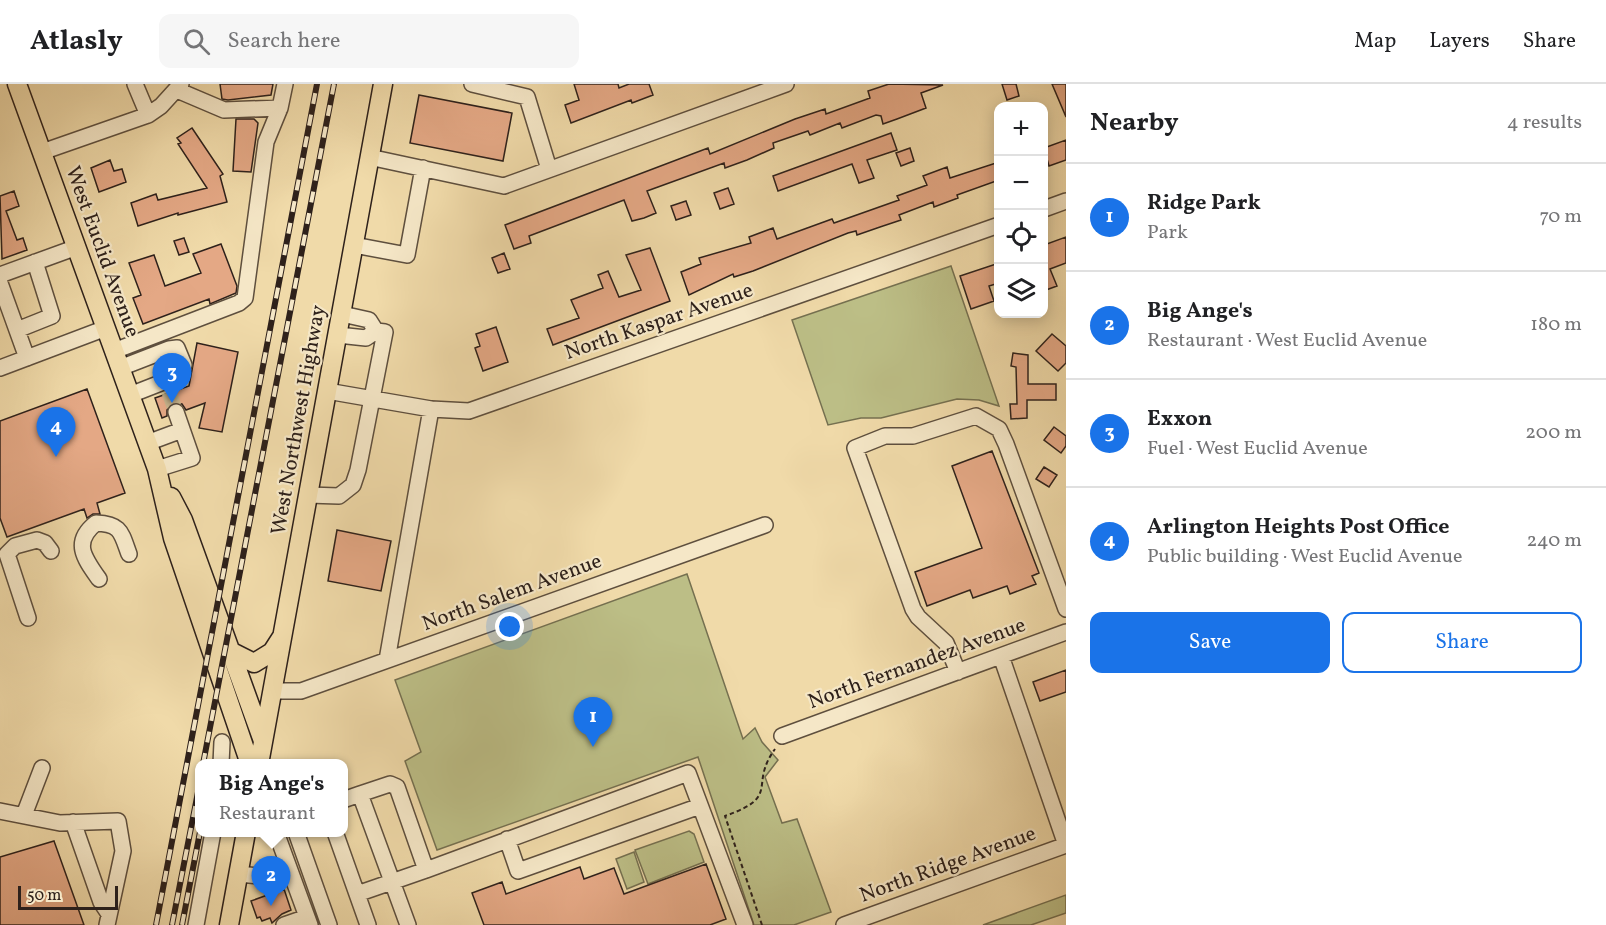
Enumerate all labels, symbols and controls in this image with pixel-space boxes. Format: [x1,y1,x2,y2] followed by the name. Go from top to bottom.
[159,14,579,68] search box
[30,22,123,61] text: Atlasly
[180,25,213,58] icon: search
[228,26,340,57] text: Search here
[1354,27,1396,56] text: Map
[1429,27,1490,56] text: Layers
[1523,27,1576,56] text: Share
[994,102,1048,318] map controls
[994,102,1048,156] button: +
[1090,105,1179,141] text: Nearby
[1507,109,1582,137] text: 4 results
[994,156,1048,210] button: −
[57,162,147,342] street label: West Euclid Avenue
[1147,188,1261,219] text: Ridge Park
[1105,203,1114,231] text: 1
[1539,203,1582,231] text: 70 m
[994,210,1048,264] button: locate
[1147,219,1188,247] text: Park
[994,264,1048,318] button: layers
[561,276,757,368] street label: North Kaspar Avenue
[1147,296,1253,327] text: Big Ange's
[264,302,334,537] street label: West Northwest Highway
[1104,311,1115,339] text: 2
[1530,311,1582,339] text: 180 m
[1147,327,1427,355] text: Restaurant · West Euclid Avenue
[152,354,192,403] pin: 3
[1147,404,1212,435] text: Exxon
[36,408,76,457] pin: 4
[1104,419,1115,447] text: 3
[1525,419,1582,447] text: 200 m
[1147,435,1368,463] text: Fuel · West Euclid Avenue
[1147,512,1450,543] text: Arlington Heights Post Office
[1103,527,1116,555] text: 4
[1527,527,1582,555] text: 240 m
[1147,543,1463,571] text: Public building · West Euclid Avenue
[418,547,606,639] street label: North Salem Avenue
[804,611,1030,717] street label: North Fernandez Avenue
[495,612,524,641] your location
[1090,612,1330,673] button: Save
[1342,612,1582,673] button: Share
[574,698,612,747] pin: 1
[195,759,348,837] popup
[219,769,324,800] text: Big Ange's
[219,800,316,828] text: Restaurant
[856,820,1040,910] street label: North Ridge Avenue
[252,856,290,906] pin: 2
[18,883,118,910] scale bar
[27,885,61,907] text: 50 m

